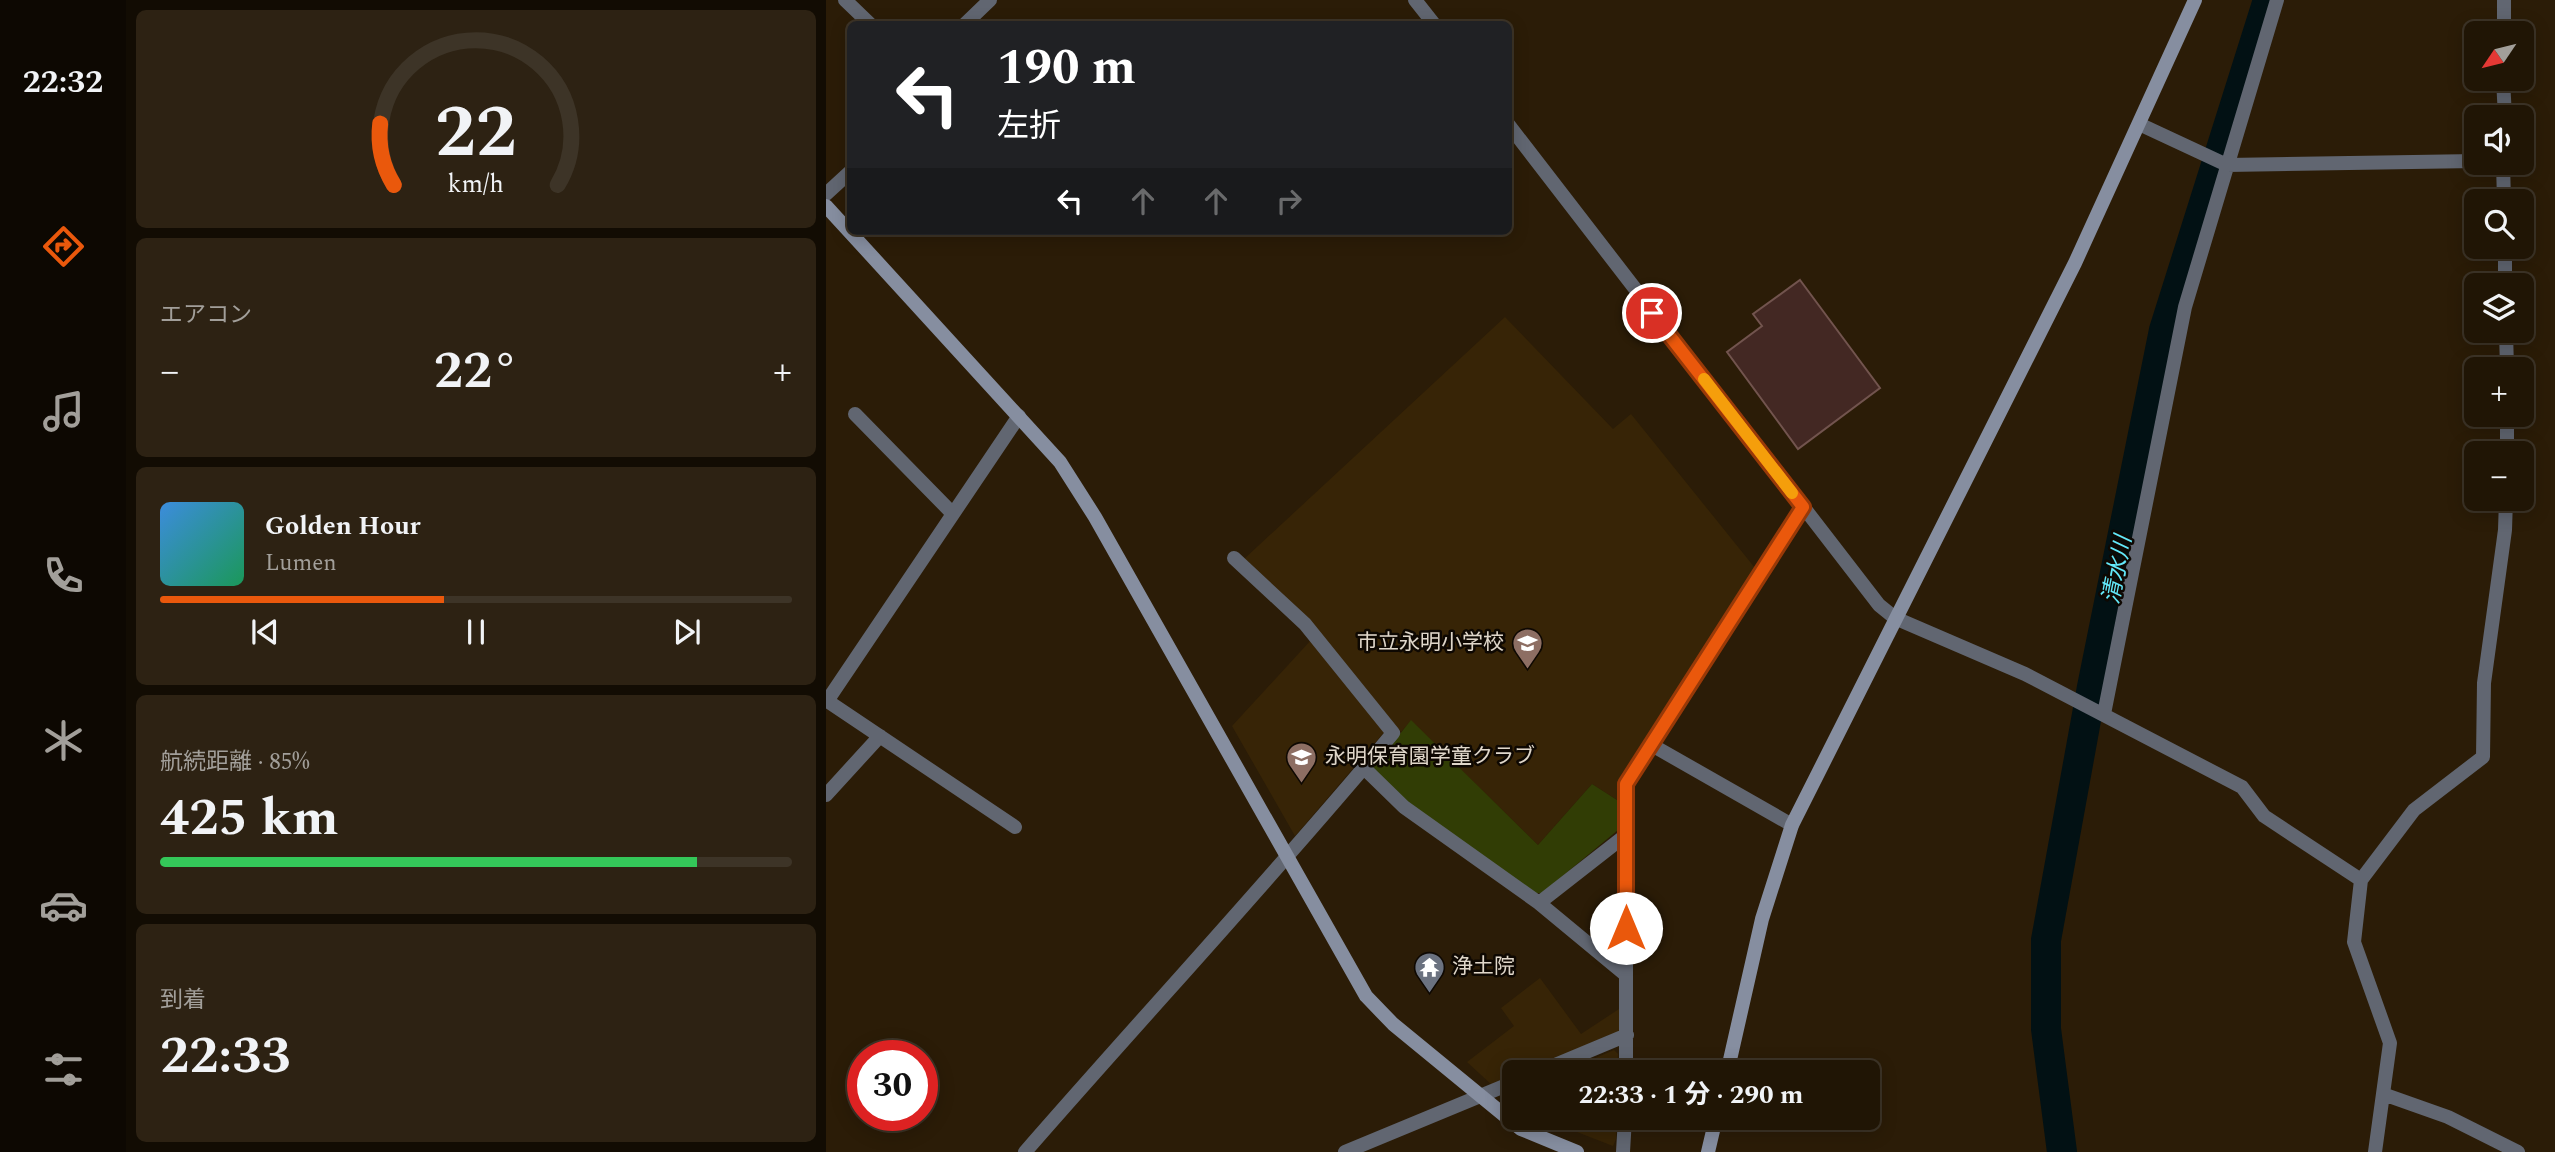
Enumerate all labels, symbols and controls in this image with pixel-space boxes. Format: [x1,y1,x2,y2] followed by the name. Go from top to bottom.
[2464,21,2534,91] north arrow
[2464,21,2534,511] map controls
[997,31,1136,106] text: 190 m
[882,49,973,140] icon: left
[23,58,103,107] text: 22:32
[435,79,517,190] text: 22
[997,102,1061,151] text: 左折
[2464,105,2534,175] button: sound
[448,166,504,204] text: km/h
[1051,182,1089,220] icon: left
[1124,182,1162,220] icon: ahead
[1197,182,1235,220] icon: ahead
[1270,182,1308,220] icon: right
[2464,189,2534,259] button: search
[39,222,88,271] icon: directions
[2464,273,2534,343] button: layers
[1622,283,1682,343] pin
[1633,294,1671,332] icon: arrive
[160,298,252,333] text: エアコン
[434,332,518,411] text: 22°
[160,343,179,401] text: −
[773,343,792,401] text: +
[2464,357,2534,427] button: +
[39,387,88,436] icon: music
[2464,441,2534,511] button: −
[265,506,421,546] text: Golden Hour
[2094,530,2142,607] water label: 清水川
[265,546,337,581] text: Lumen
[39,551,88,600] icon: phone
[246,613,284,651] icon: previous
[457,613,495,651] icon: pause
[668,613,706,651] icon: next
[1510,626,1544,670] school or university icon: 市立永明小学校
[1357,627,1504,659] place label: 市立永明小学校
[39,716,88,765] icon: climate
[1285,740,1319,784] school or university icon: 永明保育園学童クラブ
[1325,741,1535,773] place label: 永明保育園学童クラブ
[160,745,310,780] text: 航続距離 · 85%
[160,779,339,858] text: 425 km
[39,881,88,930] icon: car
[1589,891,1663,965] position arrow
[1412,950,1446,994] temple icon: 浄土院
[1452,951,1515,983] place label: 浄土院
[160,983,206,1018] text: 到着
[160,1017,291,1096] text: 22:33
[847,1040,938,1131] speed limit sign: 30
[39,1045,88,1094] icon: filters
[1578,1075,1804,1115] text: 22:33 · 1 分 · 290 m

